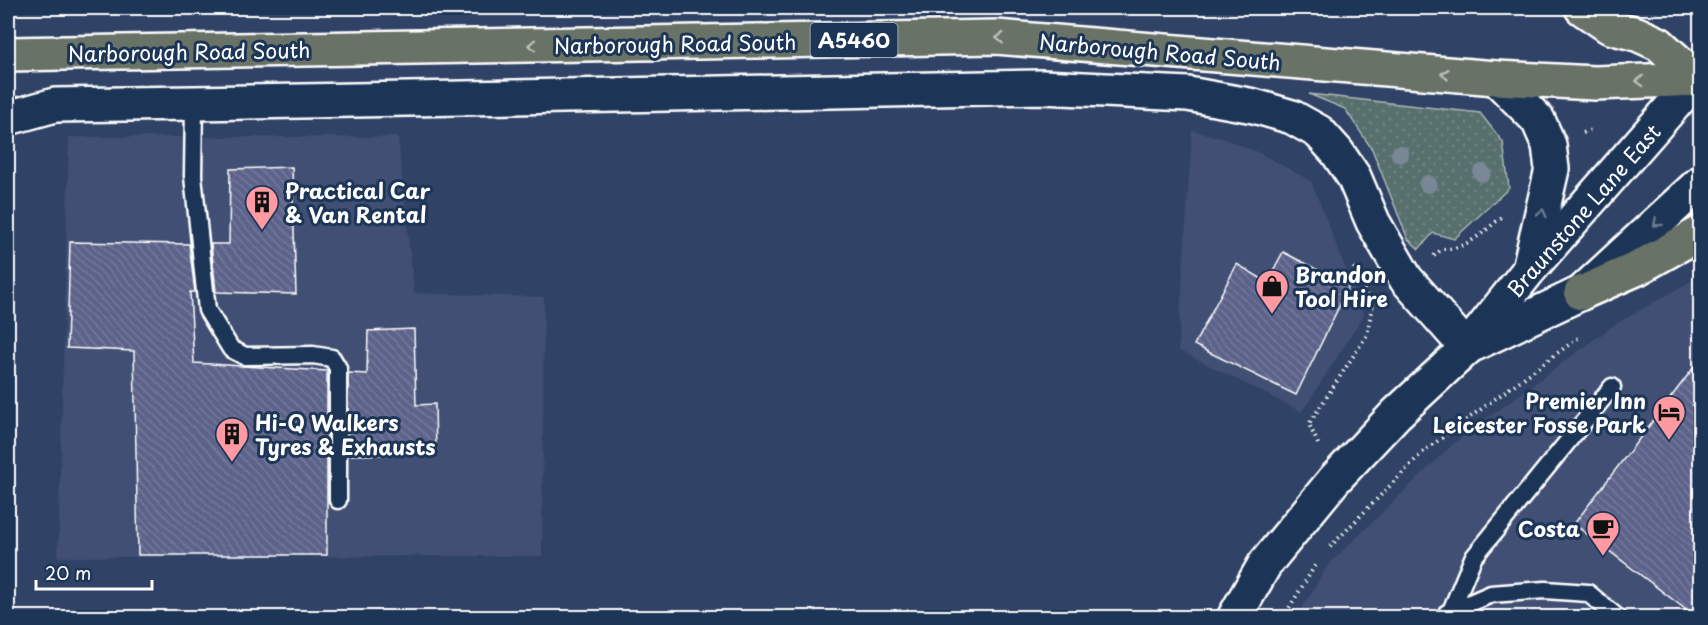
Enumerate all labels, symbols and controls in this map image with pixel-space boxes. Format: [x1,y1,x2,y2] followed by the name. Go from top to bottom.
[810,23,898,57] road number: A5460
[1038,24,1282,78] street label: Narborough Road South
[553,25,797,61] street label: Narborough Road South
[995,32,1004,45] one-way arrow
[67,33,311,69] street label: Narborough Road South
[527,39,536,52] one-way arrow
[1441,67,1450,80] one-way arrow
[1636,75,1645,88] one-way arrow
[1499,116,1667,304] street label: Braunstone Lane East
[285,174,430,230] place label: Practical Car & Van Rental
[244,184,280,231] building icon: Practical Car & Van Rental
[1535,208,1548,218] one-way arrow
[1654,215,1665,226] one-way arrow
[1295,258,1388,314] place label: Brandon Tool Hire
[1254,268,1290,315] shop icon: Brandon Tool Hire
[1433,384,1646,440] place label: Premier Inn Leicester Fosse Park
[1651,394,1687,441] hotel icon: Premier Inn Leicester Fosse Park
[255,406,436,462] place label: Hi-Q Walkers Tyres & Exhausts
[214,416,250,463] building icon: Hi-Q Walkers Tyres & Exhausts
[1585,510,1621,557] cafe icon: Costa
[1518,512,1580,544] place label: Costa
[36,553,152,591] scale bar
[45,559,91,586] text: 20 m

